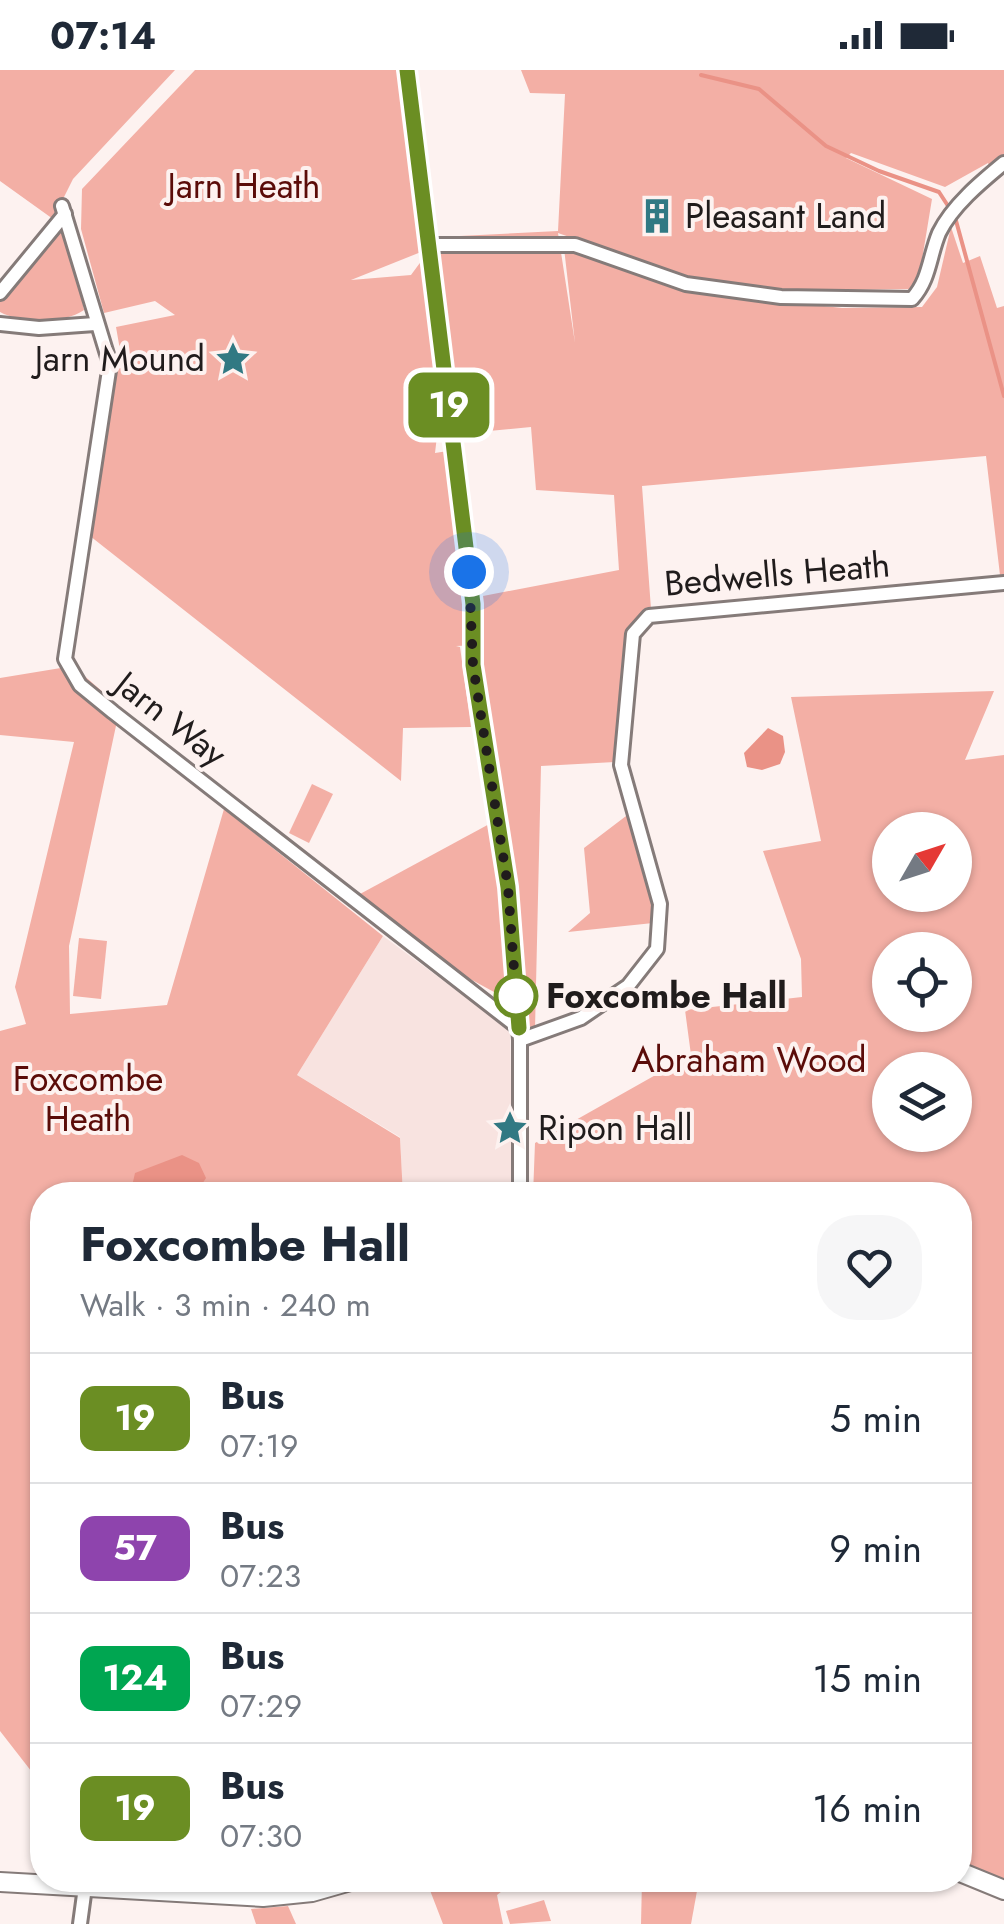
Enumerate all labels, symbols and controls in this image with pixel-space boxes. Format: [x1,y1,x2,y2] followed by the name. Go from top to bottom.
[50,8,156,63] text: 07:14
[164,161,320,211] park label: Jarn Heath
[685,191,886,241] place label: Pleasant Land
[638,197,676,235] building icon: Pleasant Land
[31,334,205,384] place label: Jarn Mound
[214,340,252,378] place icon: Jarn Mound
[404,372,494,438] line badge: 19
[428,380,470,430] text: 19
[662,539,892,609] street label: Bedwells Heath
[444,547,494,597] your location
[102,657,238,779] street label: Jarn Way
[872,812,972,912] north arrow
[872,812,972,1152] map controls
[872,932,972,1032] button: locate
[546,971,787,1021] place label: Foxcombe Hall
[495,975,537,1017] marker: Foxcombe Hall
[632,1035,866,1085] park label: Abraham Wood
[872,1052,972,1152] button: layers
[13,1054,163,1144] park label: Foxcombe Heath
[538,1103,693,1153] place label: Ripon Hall
[491,1109,529,1147] place icon: Ripon Hall
[80,1210,410,1279] text: Foxcombe Hall
[817,1215,922,1320] button: heart
[80,1282,371,1328] text: Walk · 3 min · 240 m
[220,1368,284,1423] text: Bus
[830,1391,922,1446] text: 5 min
[114,1393,156,1443] text: 19
[220,1423,298,1469] text: 07:19
[220,1498,284,1553] text: Bus
[829,1521,922,1576] text: 9 min
[113,1523,157,1573] text: 57
[220,1553,301,1599] text: 07:23
[220,1628,284,1683] text: Bus
[813,1651,922,1706] text: 15 min
[102,1653,168,1703] text: 124
[220,1683,302,1729] text: 07:29
[220,1758,284,1813] text: Bus
[812,1781,922,1836] text: 16 min
[114,1783,156,1833] text: 19
[220,1813,302,1859] text: 07:30

